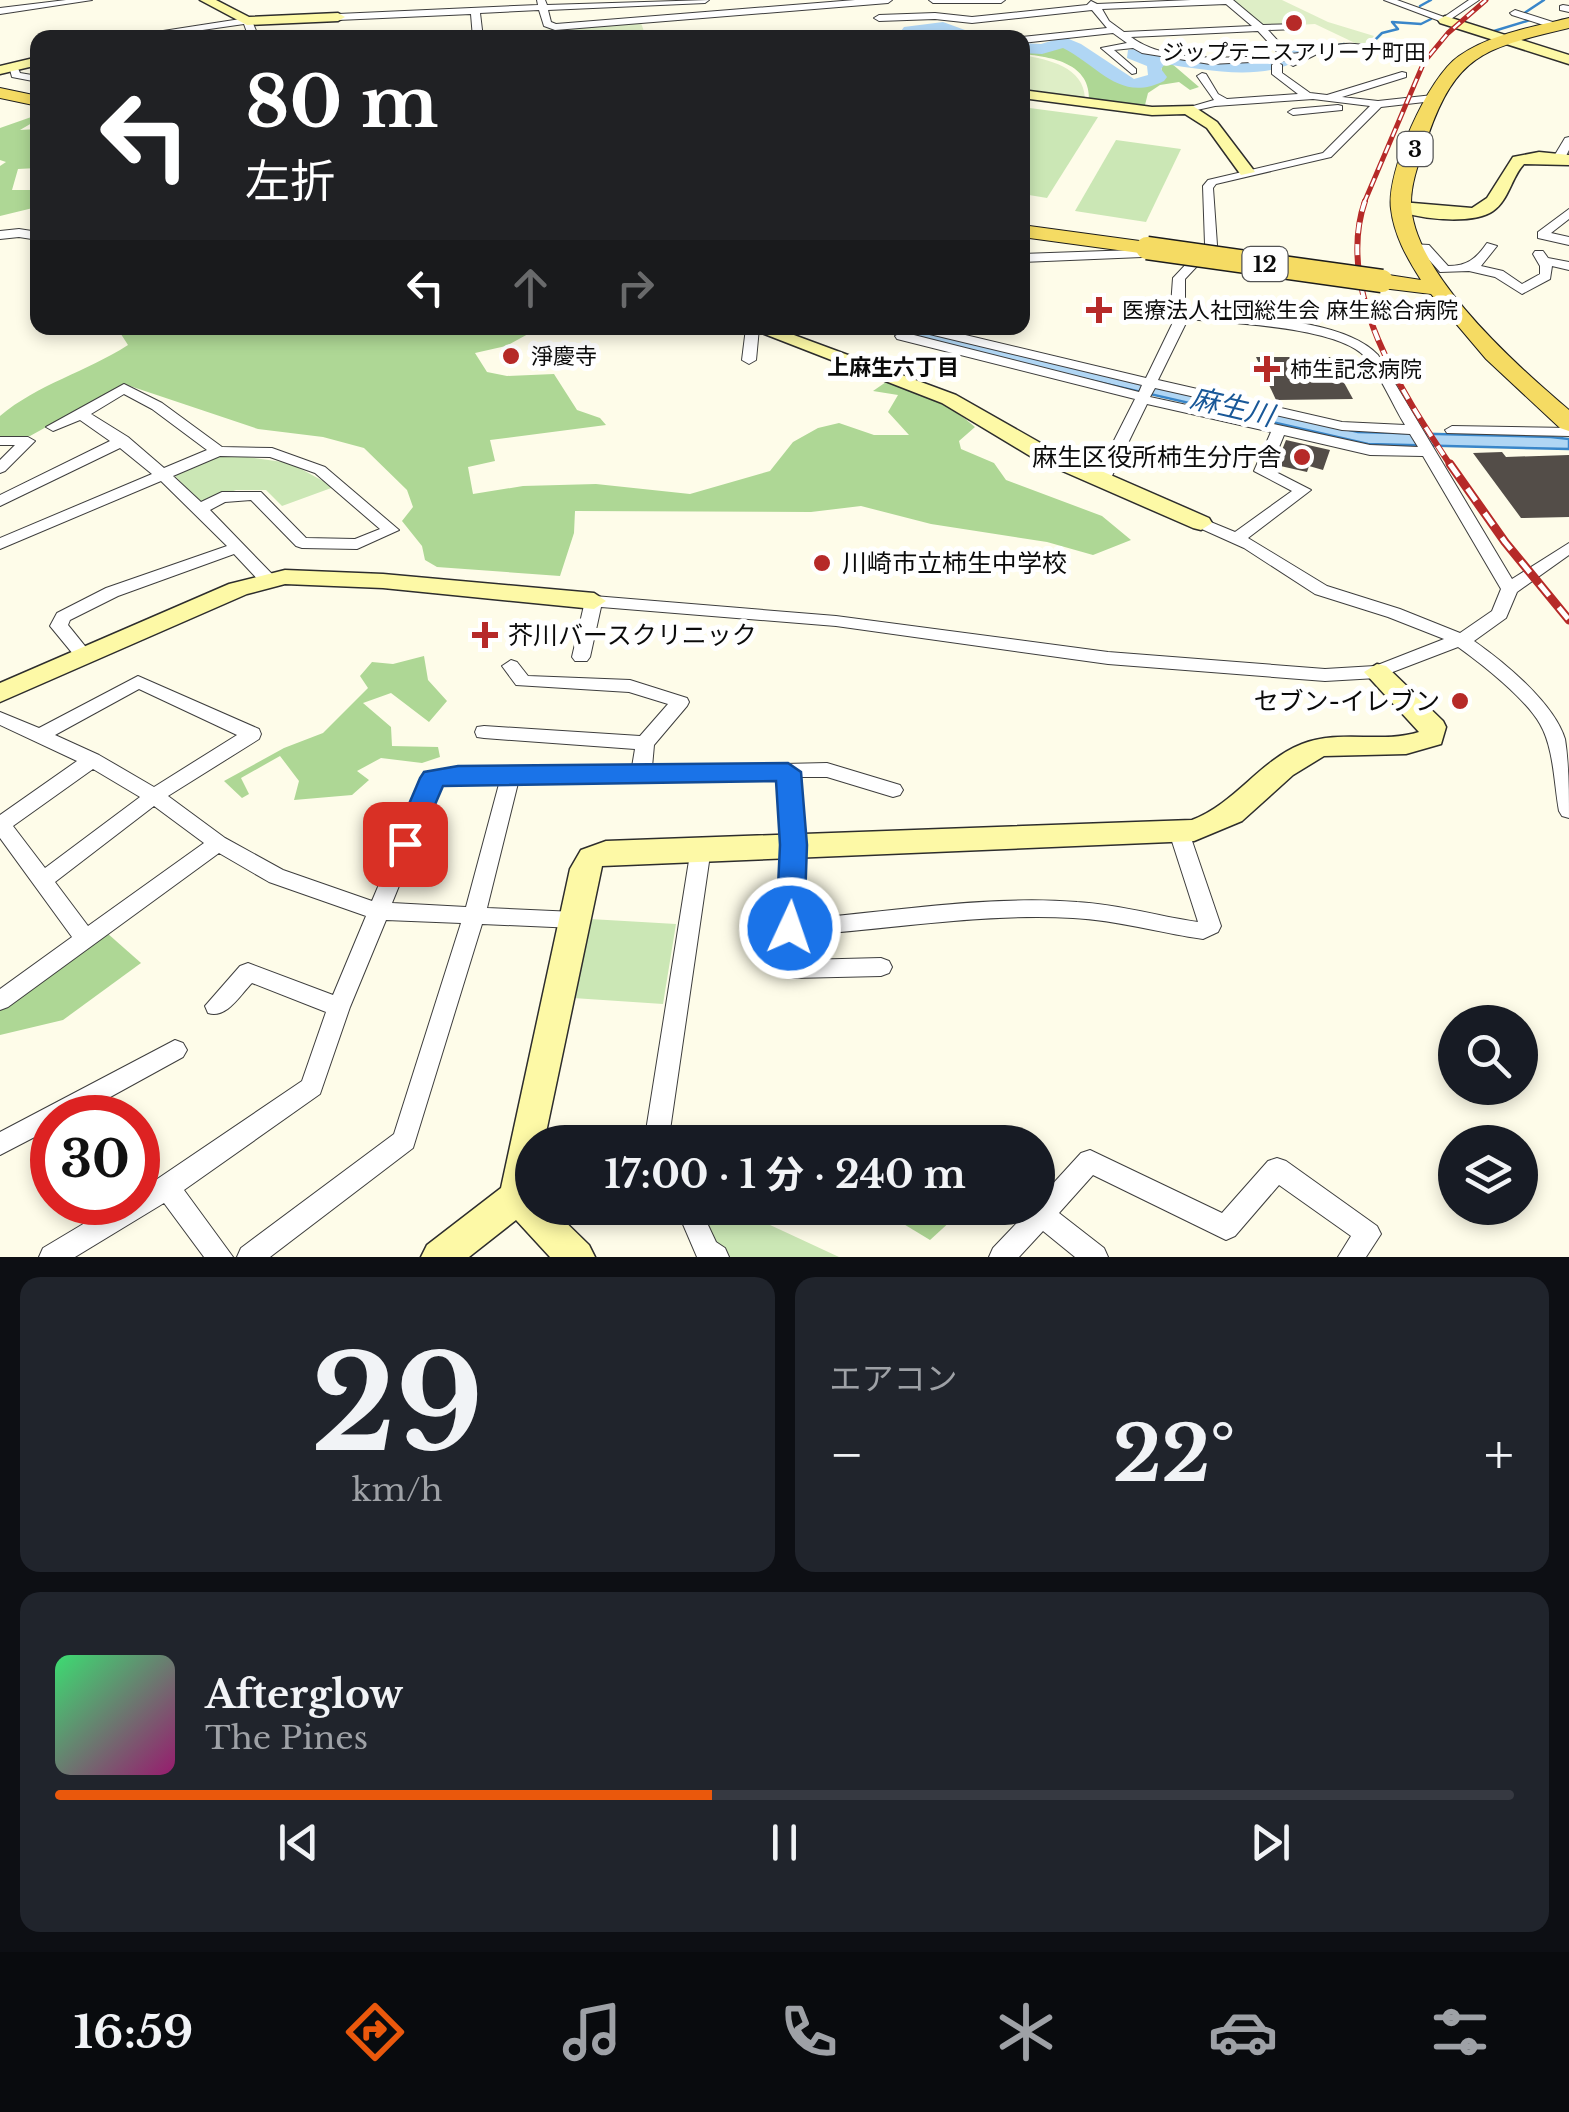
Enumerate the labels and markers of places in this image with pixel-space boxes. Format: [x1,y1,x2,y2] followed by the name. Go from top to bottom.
[1283,12,1305,34] marker: ジップテニスアリーナ町田
[1162,39,1426,66] place label: ジップテニスアリーナ町田
[1086,297,1112,323] marker: 医療法人社団総生会 麻生総合病院
[1122,297,1458,324] place label: 医療法人社団総生会 麻生総合病院
[531,343,597,370] place label: 淨慶寺
[500,345,522,367] marker: 淨慶寺
[1254,356,1280,382] marker: 柿生記念病院
[1290,356,1422,383] place label: 柿生記念病院
[1032,442,1282,473] place label: 麻生区役所柿生分庁舎
[1291,446,1313,468] marker: 麻生区役所柿生分庁舎
[842,548,1067,579] place label: 川崎市立柿生中学校
[811,552,833,574] marker: 川崎市立柿生中学校
[508,620,757,651] place label: 芥川バースクリニック
[472,622,498,648] marker: 芥川バースクリニック
[1253,686,1440,717] place label: セブン-イレブン
[1449,690,1471,712] marker: セブン-イレブン
[363,802,448,887] pin

